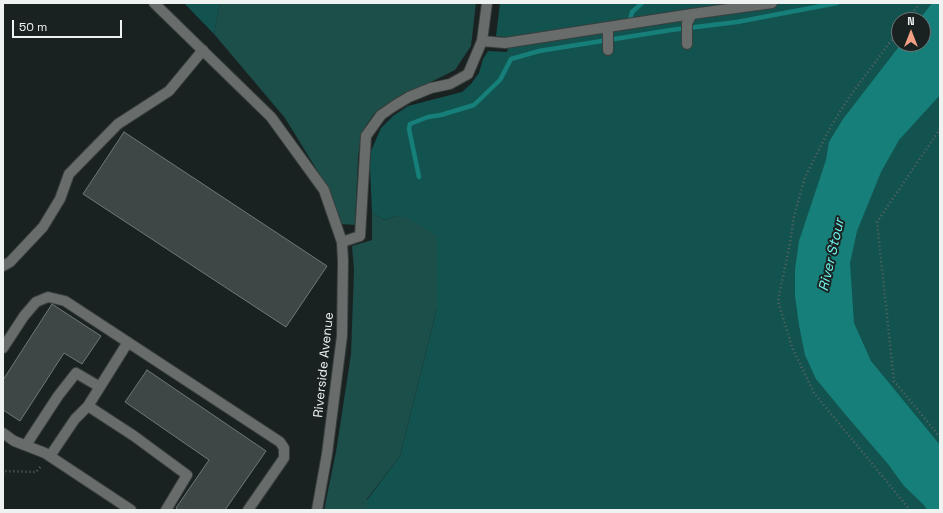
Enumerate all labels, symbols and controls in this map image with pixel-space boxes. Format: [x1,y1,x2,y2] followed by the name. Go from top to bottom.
[14,12,124,38] scale bar
[891,12,931,52] north arrow
[907,14,915,28] text: N
[19,19,47,35] text: 50 m
[815,217,849,293] water label: River Stour
[311,311,337,419] street label: Riverside Avenue

